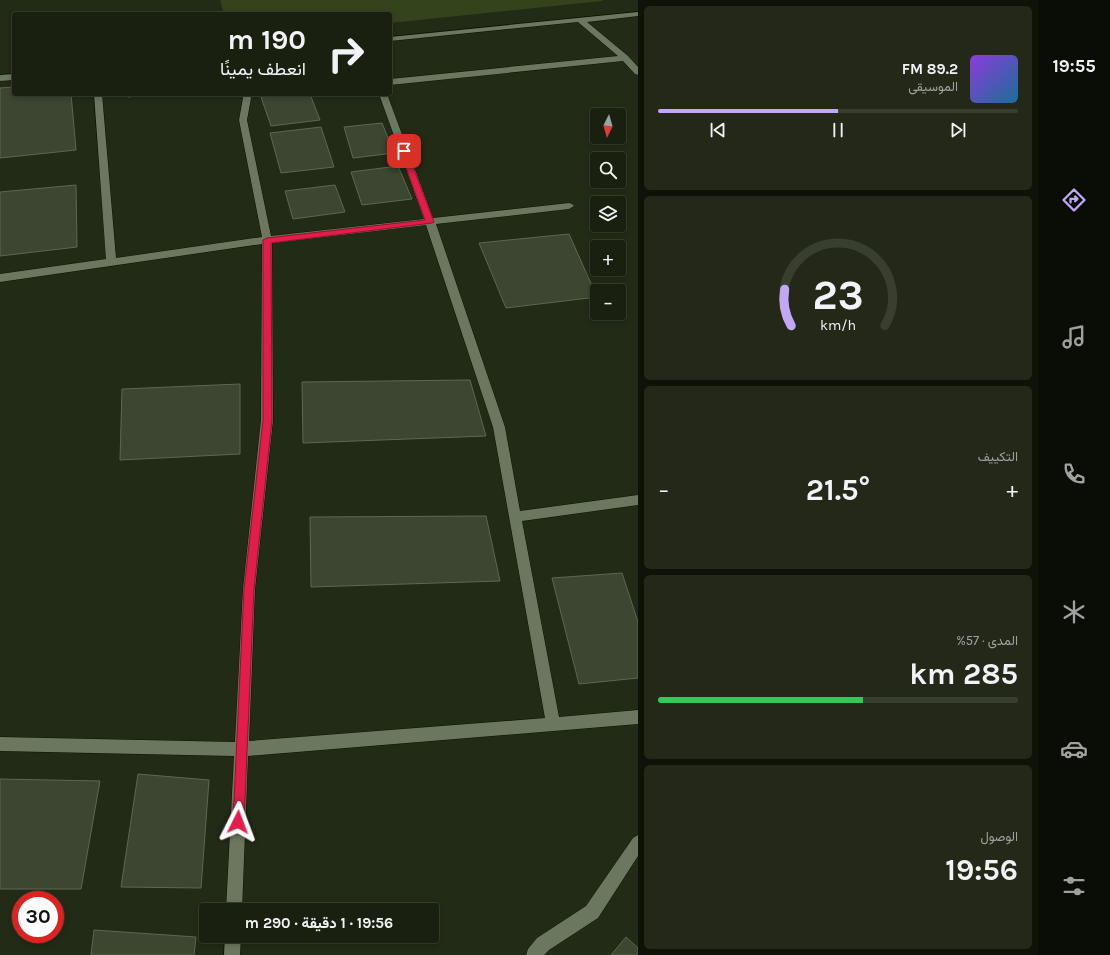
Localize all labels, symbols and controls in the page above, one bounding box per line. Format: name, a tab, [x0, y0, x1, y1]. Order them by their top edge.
text: 190 m	[228, 23, 306, 56]
icon: right	[320, 28, 372, 80]
text: 19:55	[1052, 55, 1096, 77]
text: انعطف يمينًا	[220, 58, 306, 80]
text: 89.2 FM	[902, 60, 958, 78]
text: الموسيقى	[908, 79, 958, 94]
north arrow	[590, 108, 626, 144]
map controls	[590, 108, 626, 320]
icon: previous	[707, 119, 729, 141]
icon: pause	[827, 119, 849, 141]
icon: next	[947, 119, 969, 141]
pin	[387, 134, 421, 168]
icon: arrive	[393, 140, 415, 162]
button: search	[590, 152, 626, 188]
icon: directions	[1060, 186, 1088, 214]
button: layers	[590, 196, 626, 232]
button: +	[590, 240, 626, 276]
text: 23	[812, 270, 864, 318]
button: −	[590, 284, 626, 320]
text: km/h	[820, 316, 856, 333]
icon: music	[1060, 323, 1088, 351]
text: التكييف	[978, 449, 1018, 464]
icon: phone	[1060, 460, 1088, 488]
text: 21.5°	[806, 472, 870, 508]
text: −	[658, 477, 670, 503]
text: +	[1006, 477, 1018, 503]
icon: climate	[1060, 598, 1088, 626]
text: المدى · 57%	[956, 633, 1018, 648]
text: 285 km	[909, 656, 1018, 692]
icon: car	[1060, 735, 1088, 763]
position arrow	[217, 801, 259, 843]
text: الوصول	[980, 829, 1018, 844]
text: 19:56	[945, 852, 1018, 888]
icon: filters	[1060, 872, 1088, 900]
speed limit sign: 30	[12, 891, 64, 943]
text: 19:56 · 1 دقيقة · 290 m	[245, 914, 393, 932]

